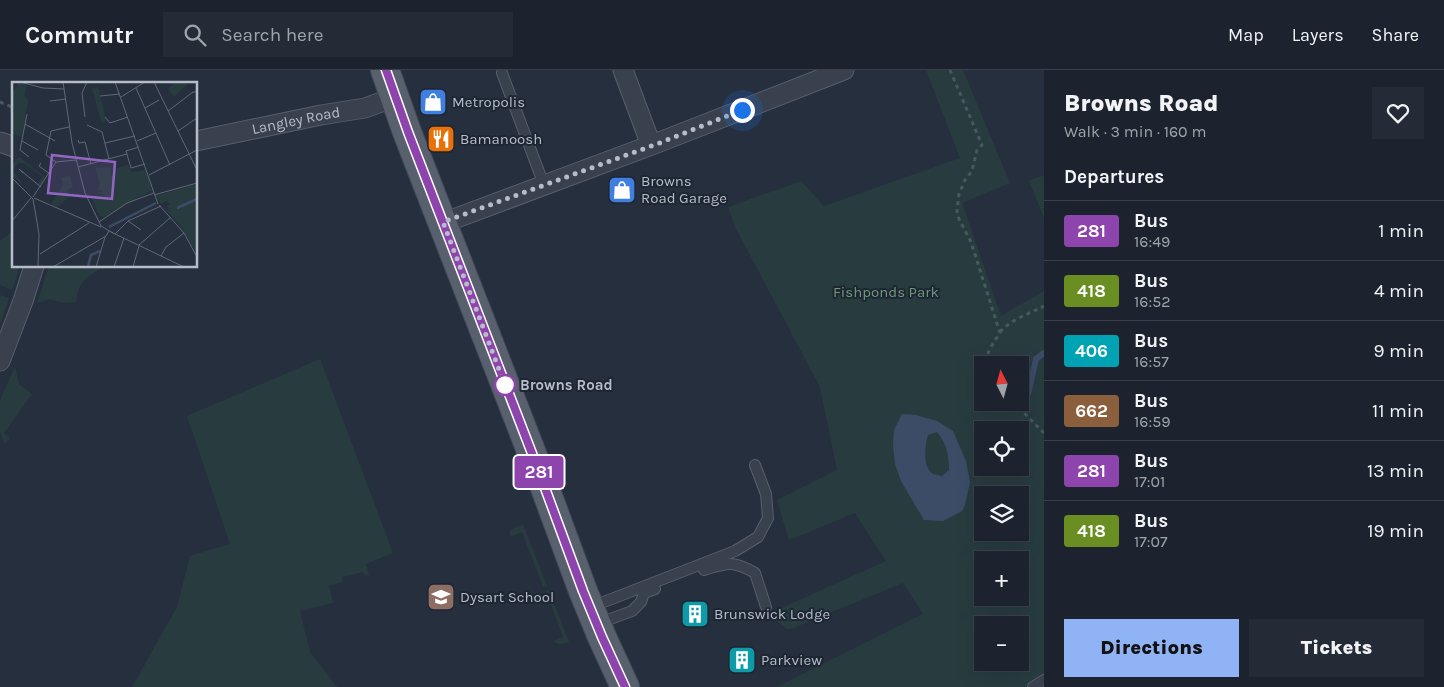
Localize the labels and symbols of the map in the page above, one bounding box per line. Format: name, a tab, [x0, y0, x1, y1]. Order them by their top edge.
inset map	[12, 82, 198, 268]
shop icon: Metropolis	[418, 87, 448, 117]
place label: Metropolis	[452, 93, 525, 111]
your location	[730, 98, 755, 123]
street label: Langley Road	[250, 103, 341, 138]
restaurant icon: Bamanoosh	[426, 124, 456, 154]
place label: Bamanoosh	[460, 130, 542, 148]
place label: Browns Road Garage	[641, 172, 727, 207]
shop icon: Browns Road Garage	[607, 175, 637, 205]
park label: Fishponds Park	[833, 283, 939, 301]
north arrow	[974, 356, 1029, 411]
marker: Browns Road	[494, 374, 516, 396]
place label: Browns Road	[520, 376, 613, 394]
line badge: 281	[510, 456, 568, 488]
school or university icon: Dysart School	[426, 582, 456, 612]
place label: Dysart School	[460, 588, 554, 606]
building icon: Brunswick Lodge	[680, 599, 710, 629]
place label: Brunswick Lodge	[714, 605, 830, 623]
building icon: Parkview	[727, 645, 757, 675]
place label: Parkview	[761, 651, 822, 669]

